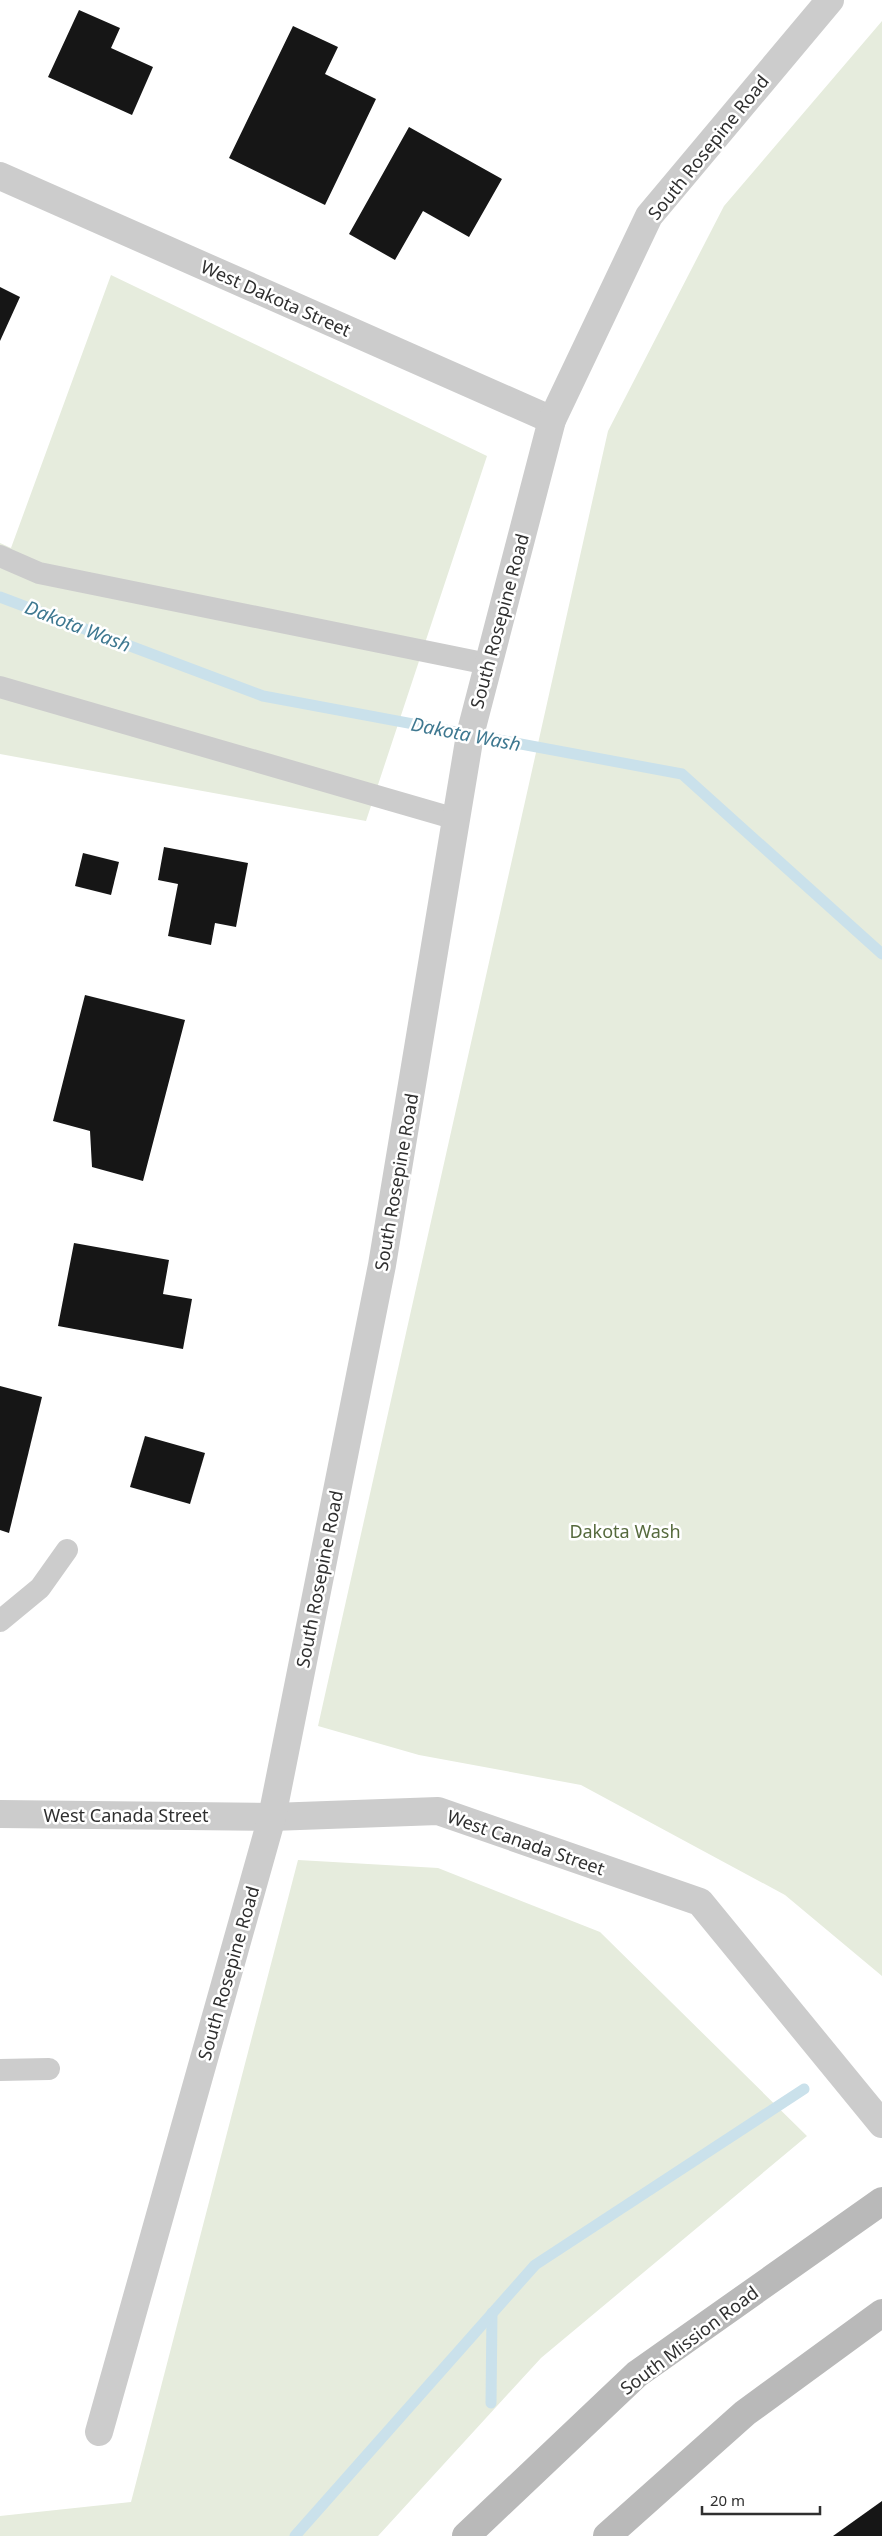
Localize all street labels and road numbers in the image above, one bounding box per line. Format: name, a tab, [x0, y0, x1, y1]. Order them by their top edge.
street label: South Rosepine Road	[642, 70, 774, 224]
street label: West Dakota Street	[197, 254, 355, 342]
street label: South Rosepine Road	[464, 531, 534, 711]
street label: South Rosepine Road	[369, 1091, 423, 1273]
street label: South Rosepine Road	[290, 1488, 348, 1670]
street label: West Canada Street	[43, 1803, 209, 1827]
street label: West Canada Street	[444, 1804, 608, 1880]
street label: South Rosepine Road	[192, 1883, 264, 2063]
street label: South Mission Road	[615, 2280, 763, 2400]

